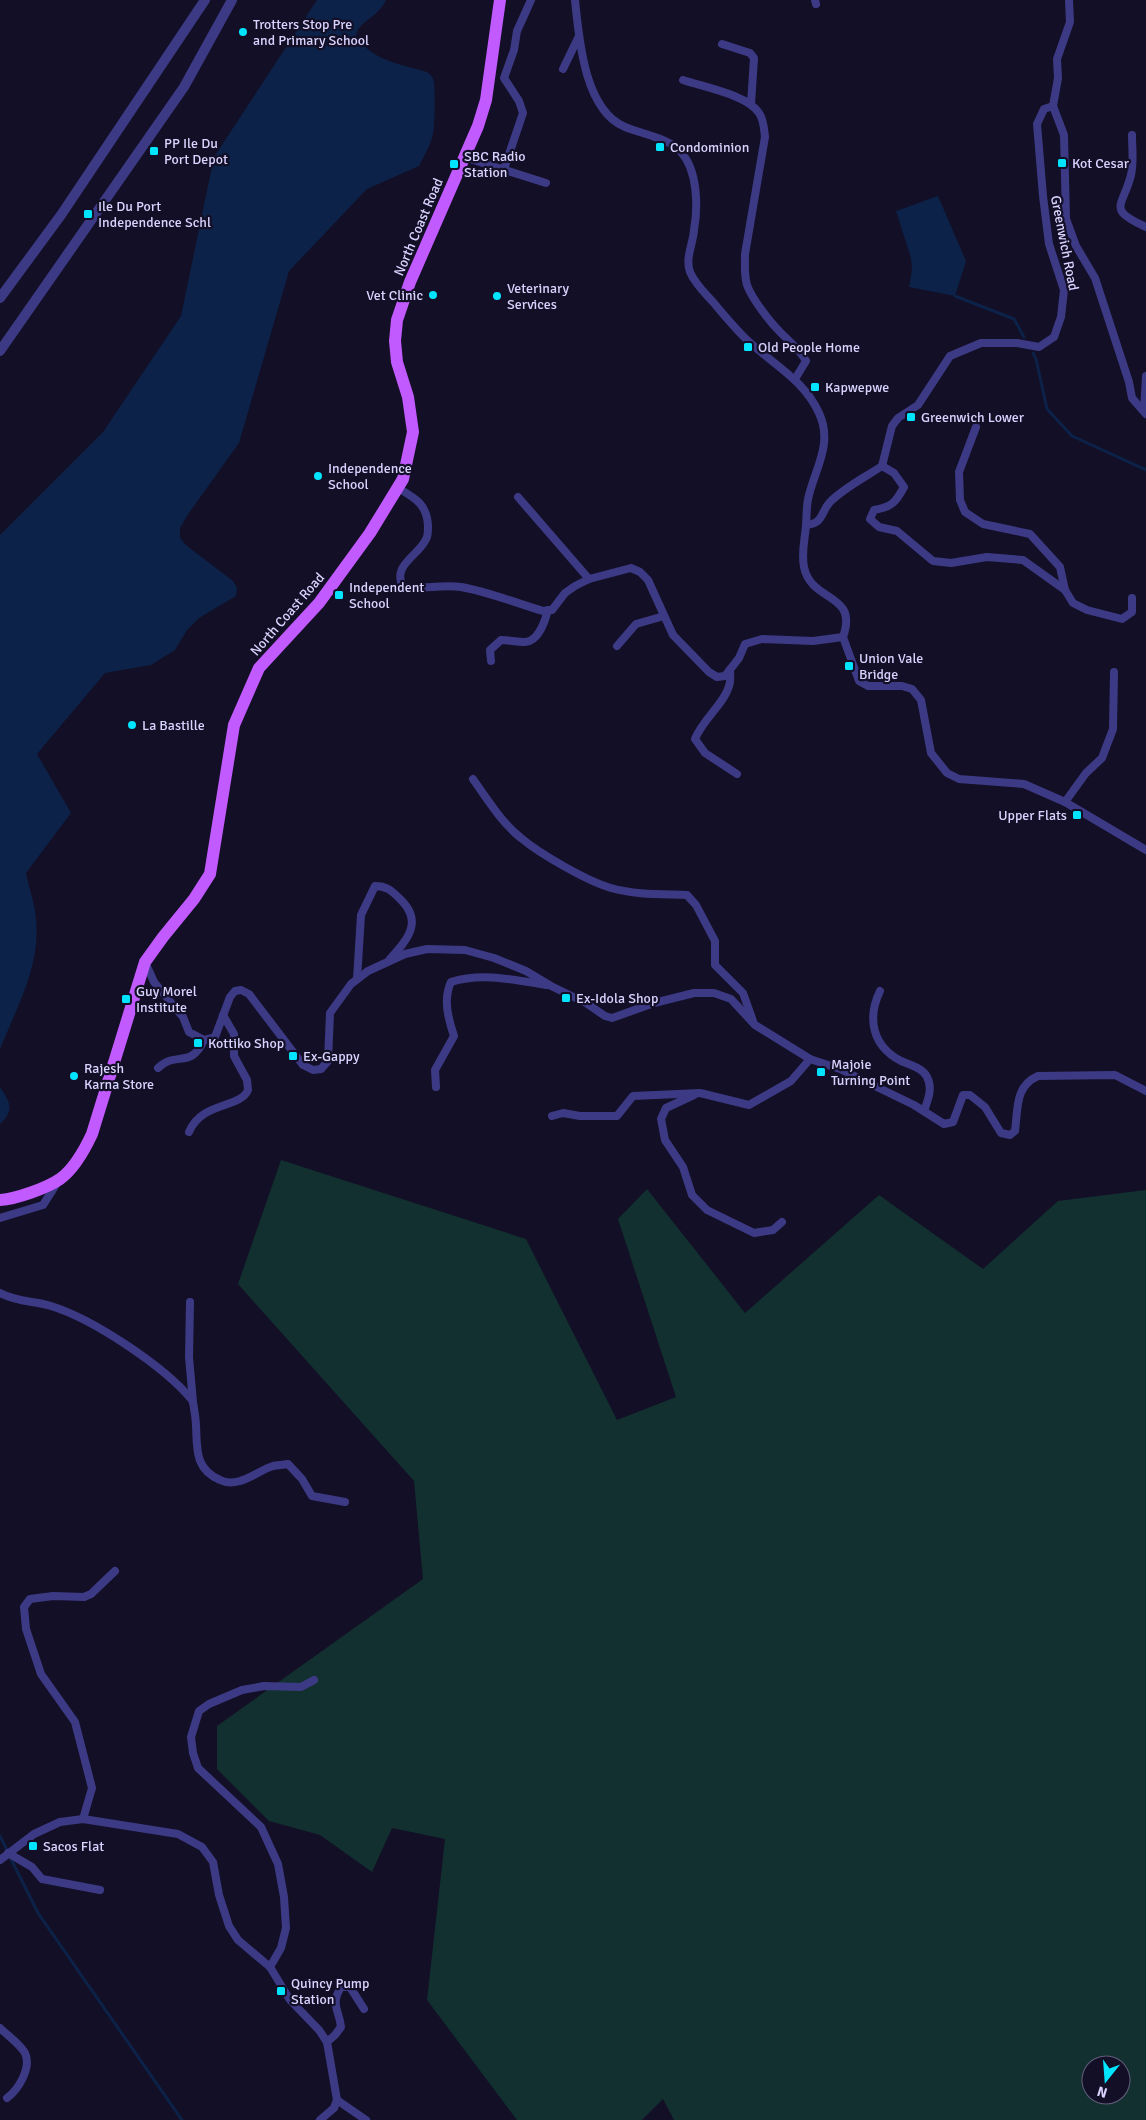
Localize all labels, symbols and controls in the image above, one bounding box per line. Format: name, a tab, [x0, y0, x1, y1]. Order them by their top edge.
place label: Trotters Stop Pre and Primary School	[253, 16, 369, 49]
marker: Trotters Stop Pre and Primary School	[237, 26, 249, 38]
place label: PP Ile Du Port Depot	[164, 135, 228, 168]
place label: Condominion	[670, 139, 749, 156]
marker: Condominion	[654, 141, 666, 153]
marker: PP Ile Du Port Depot	[148, 145, 160, 157]
place label: SBC Radio Station	[464, 148, 525, 181]
place label: Kot Cesar	[1072, 155, 1130, 172]
marker: Kot Cesar	[1056, 157, 1068, 169]
marker: SBC Radio Station	[448, 158, 460, 170]
street label: North Coast Road	[390, 176, 447, 279]
street label: Greenwich Road	[1047, 194, 1082, 292]
place label: Ile Du Port Independence Schl	[98, 198, 211, 231]
marker: Ile Du Port Independence Schl	[82, 208, 94, 220]
place label: Veterinary Services	[507, 280, 570, 313]
place label: Vet Clinic	[366, 287, 423, 304]
marker: Vet Clinic	[427, 289, 439, 301]
marker: Veterinary Services	[491, 290, 503, 302]
place label: Old People Home	[758, 339, 860, 356]
marker: Old People Home	[742, 341, 754, 353]
place label: Kapwepwe	[825, 379, 889, 396]
marker: Kapwepwe	[809, 381, 821, 393]
place label: Greenwich Lower	[921, 409, 1025, 426]
marker: Greenwich Lower	[905, 411, 917, 423]
place label: Independence School	[328, 460, 412, 493]
marker: Independence School	[312, 470, 324, 482]
street label: North Coast Road	[247, 569, 328, 659]
place label: Independent School	[349, 579, 424, 612]
marker: Independent School	[333, 589, 345, 601]
place label: Union Vale Bridge	[859, 650, 923, 683]
marker: Union Vale Bridge	[843, 660, 855, 672]
place label: La Bastille	[142, 717, 205, 734]
marker: La Bastille	[126, 719, 138, 731]
place label: Upper Flats	[998, 807, 1067, 824]
marker: Upper Flats	[1071, 809, 1083, 821]
place label: Guy Morel Institute	[136, 983, 197, 1016]
place label: Ex-Idola Shop	[576, 990, 658, 1007]
marker: Ex-Idola Shop	[560, 992, 572, 1004]
marker: Guy Morel Institute	[120, 993, 132, 1005]
place label: Kottiko Shop	[208, 1035, 284, 1052]
marker: Kottiko Shop	[192, 1037, 204, 1049]
place label: Ex-Gappy	[303, 1048, 360, 1065]
marker: Ex-Gappy	[287, 1050, 299, 1062]
place label: Majoie Turning Point	[831, 1056, 910, 1089]
place label: Rajesh Karna Store	[84, 1060, 154, 1093]
marker: Majoie Turning Point	[815, 1066, 827, 1078]
marker: Rajesh Karna Store	[68, 1070, 80, 1082]
place label: Sacos Flat	[43, 1838, 104, 1855]
marker: Sacos Flat	[27, 1840, 39, 1852]
place label: Quincy Pump Station	[291, 1975, 369, 2008]
marker: Quincy Pump Station	[275, 1985, 287, 1997]
north arrow	[1081, 2055, 1131, 2105]
text: N	[1095, 2082, 1109, 2102]

